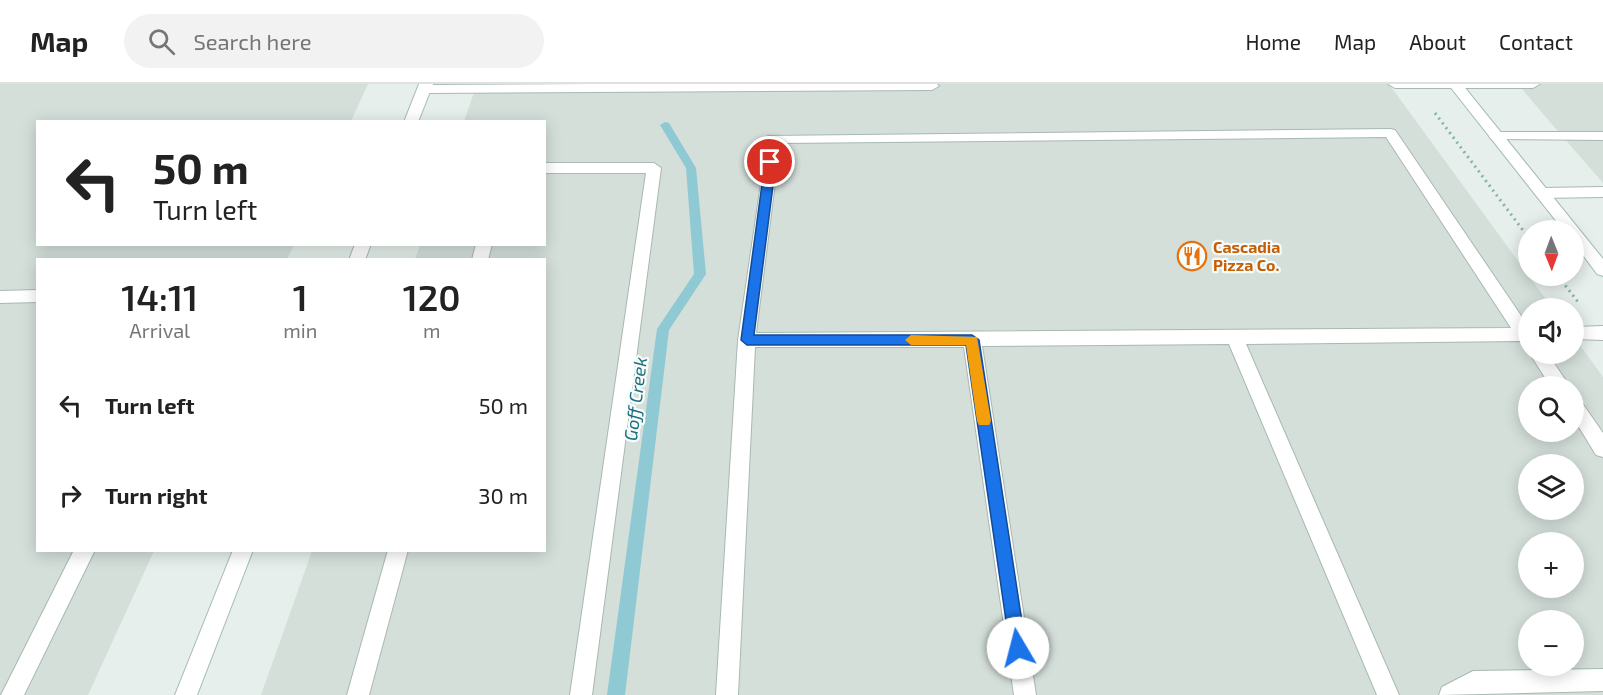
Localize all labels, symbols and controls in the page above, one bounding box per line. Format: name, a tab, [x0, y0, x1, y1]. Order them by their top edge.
search box	[124, 14, 544, 68]
text: Map	[30, 24, 88, 58]
icon: search	[145, 25, 178, 58]
text: Search here	[193, 28, 312, 54]
text: Home	[1245, 29, 1301, 54]
text: Map	[1334, 29, 1376, 54]
text: About	[1409, 29, 1466, 54]
text: Contact	[1499, 29, 1573, 54]
pin	[744, 136, 795, 187]
text: 50 m	[153, 142, 249, 192]
icon: left	[54, 144, 132, 222]
icon: arrive	[753, 145, 786, 178]
text: Turn left	[153, 193, 257, 225]
north arrow	[1518, 220, 1584, 286]
map controls	[1518, 220, 1584, 676]
place label: Cascadia Pizza Co.	[1213, 237, 1280, 274]
restaurant icon: Cascadia Pizza Co.	[1176, 240, 1208, 272]
text: 14:11	[121, 275, 198, 318]
text: 1	[293, 275, 308, 318]
text: 120	[403, 275, 461, 318]
button: sound	[1518, 298, 1584, 364]
text: Arrival	[129, 318, 190, 342]
text: min	[283, 318, 317, 342]
text: m	[423, 318, 440, 342]
water label: Goff Creek	[619, 356, 651, 442]
button: search	[1518, 376, 1584, 442]
icon: left	[54, 389, 87, 422]
text: Turn left	[105, 392, 194, 418]
text: 50 m	[479, 392, 528, 418]
button: layers	[1518, 454, 1584, 520]
icon: right	[54, 479, 87, 512]
text: Turn right	[105, 482, 207, 508]
text: 30 m	[478, 482, 528, 508]
button: +	[1518, 532, 1584, 598]
button: −	[1518, 610, 1584, 676]
position arrow	[986, 616, 1050, 680]

